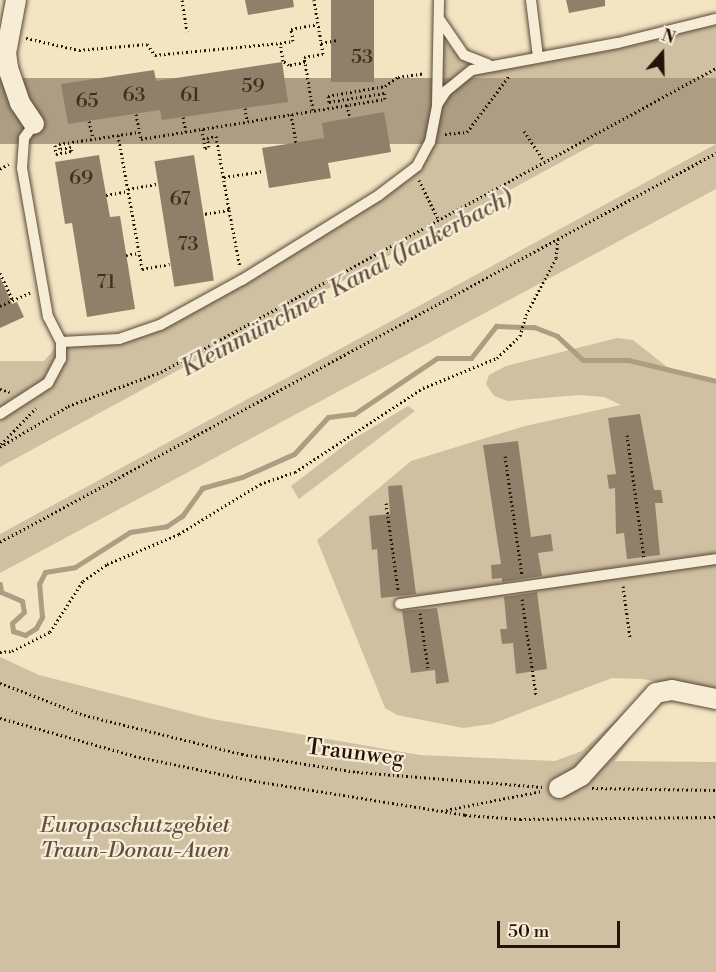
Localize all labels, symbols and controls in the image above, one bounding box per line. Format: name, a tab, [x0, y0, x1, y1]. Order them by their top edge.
north arrow	[632, 24, 692, 84]
text: N	[659, 26, 678, 49]
house number: 53	[351, 45, 373, 69]
house number: 59	[241, 74, 265, 98]
house number: 63	[122, 83, 146, 107]
house number: 61	[180, 83, 200, 107]
house number: 65	[75, 89, 99, 113]
house number: 69	[69, 166, 93, 190]
water label: Kleinmünchner Kanal (Jaukerbach)	[176, 184, 518, 384]
house number: 67	[169, 187, 191, 211]
house number: 73	[178, 232, 198, 256]
house number: 71	[96, 270, 116, 294]
street label: Traunweg	[305, 734, 405, 772]
park label: Europaschutzgebiet Traun-Donau-Auen	[40, 812, 230, 864]
scale bar	[500, 909, 623, 947]
text: 50 m	[508, 920, 549, 943]

